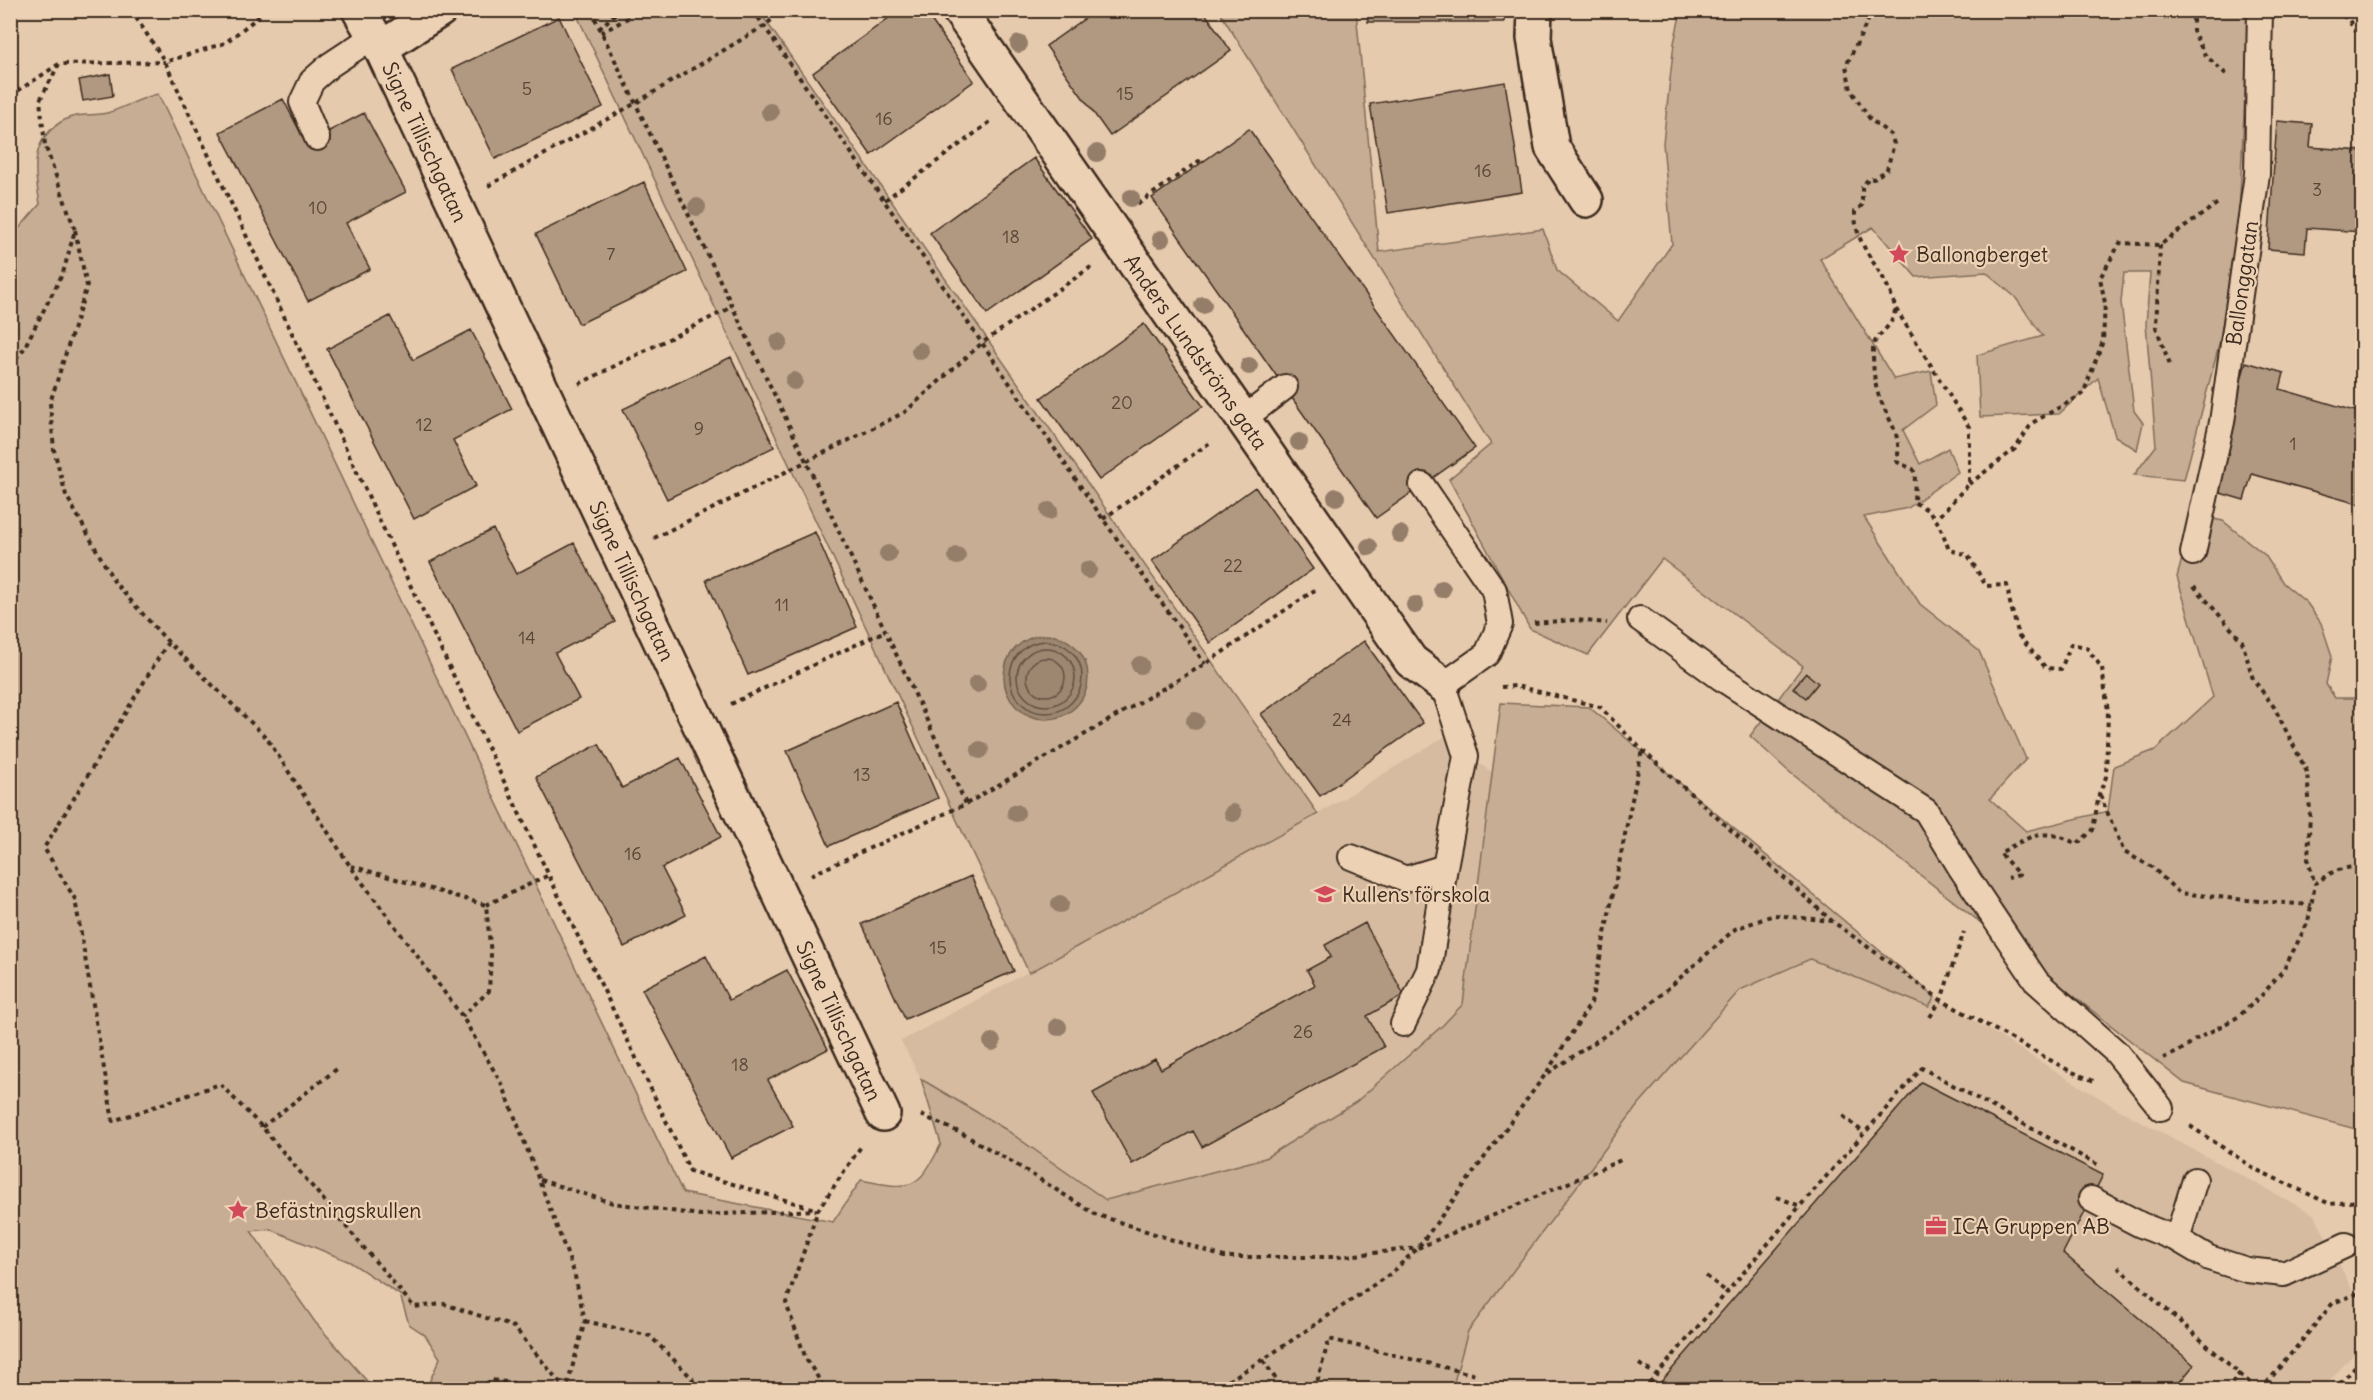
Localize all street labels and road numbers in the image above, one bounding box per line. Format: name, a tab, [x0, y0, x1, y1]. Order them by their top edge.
street label: Signe Tillischgatan	[376, 58, 474, 226]
street label: Ballonggatan	[2220, 219, 2264, 347]
street label: Anders Lundströms gata	[1118, 249, 1274, 455]
street label: Signe Tillischgatan	[583, 497, 681, 665]
street label: Signe Tillischgatan	[790, 937, 888, 1105]

